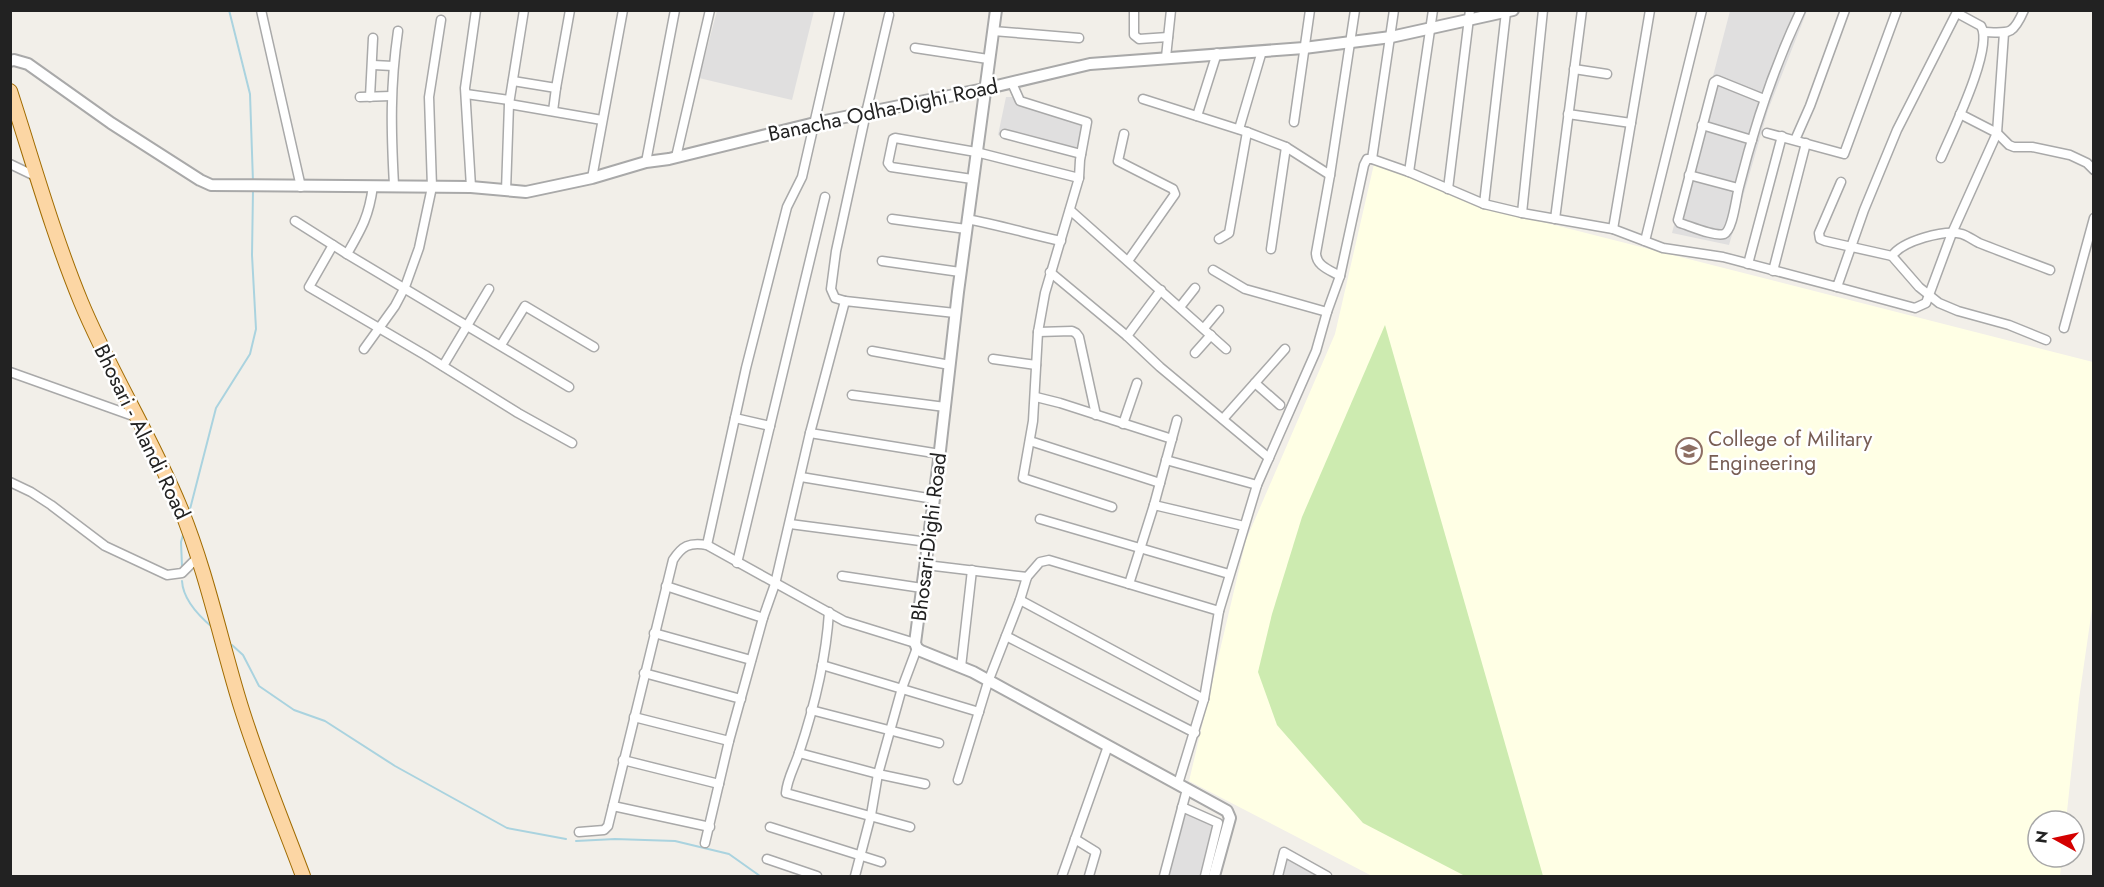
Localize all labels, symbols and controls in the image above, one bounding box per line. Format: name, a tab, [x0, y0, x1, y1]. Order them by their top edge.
street label: Banacha Odha-Dighi Road	[765, 71, 1001, 149]
street label: Bhosari - Alandi Road	[87, 339, 197, 525]
place label: College of Military Engineering	[1708, 424, 1873, 478]
school or university icon: College of Military Engineering	[1674, 436, 1704, 466]
street label: Bhosari-Dighi Road	[904, 451, 954, 623]
north arrow	[2026, 809, 2086, 869]
text: N	[2029, 829, 2054, 845]

